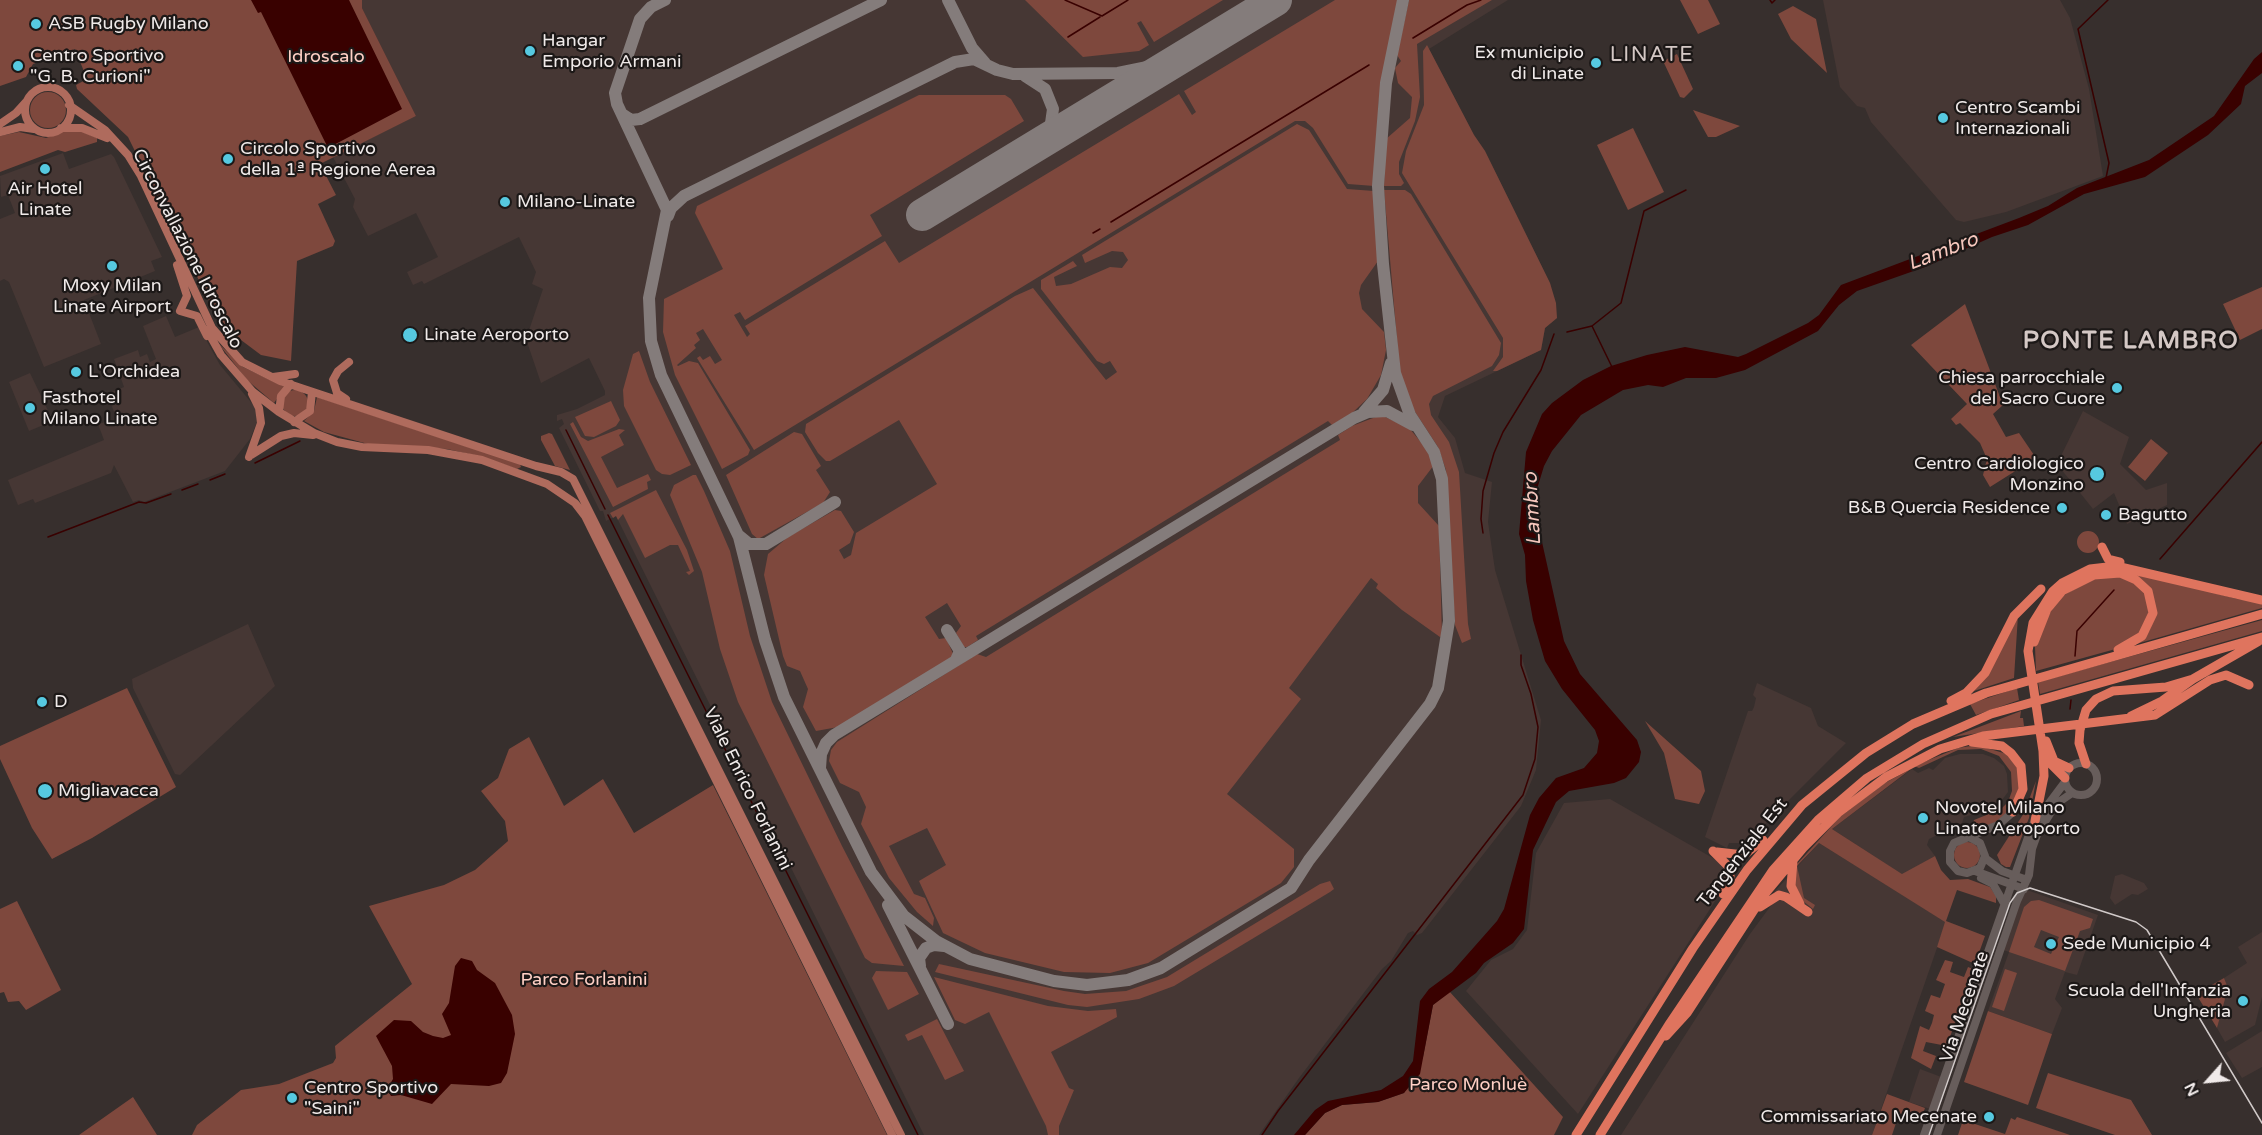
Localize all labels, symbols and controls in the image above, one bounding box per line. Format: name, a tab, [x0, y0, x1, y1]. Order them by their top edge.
place label: ASB Rugby Milano	[48, 13, 209, 35]
marker: ASB Rugby Milano	[29, 17, 43, 31]
place label: Hangar Emporio Armani	[542, 30, 681, 72]
place label: Ex municipio di Linate	[1474, 42, 1584, 84]
district label: LINATE	[1610, 42, 1694, 68]
marker: Hangar Emporio Armani	[523, 44, 537, 58]
place label: Centro Sportivo "G. B. Curioni"	[30, 45, 164, 88]
park label: Idroscalo	[287, 46, 365, 68]
marker: Ex municipio di Linate	[1589, 56, 1603, 70]
marker: Centro Sportivo "G. B. Curioni"	[11, 59, 25, 73]
place label: Centro Scambi Internazionali	[1955, 97, 2080, 140]
marker: Centro Scambi Internazionali	[1936, 111, 1950, 125]
place label: Circolo Sportivo della 1ª Regione Aerea	[240, 138, 436, 180]
street label: Circonvallazione Idroscalo	[127, 146, 247, 352]
marker: Circolo Sportivo della 1ª Regione Aerea	[221, 152, 235, 166]
marker: Air Hotel Linate	[38, 162, 52, 176]
place label: Air Hotel Linate	[8, 178, 82, 220]
place label: Milano-Linate	[517, 191, 635, 213]
marker: Milano-Linate	[498, 195, 512, 209]
water label: Lambro	[1905, 228, 1981, 276]
marker: Moxy Milan Linate Airport	[105, 259, 119, 273]
place label: Moxy Milan Linate Airport	[53, 275, 171, 318]
place label: Linate Aeroporto	[424, 324, 569, 346]
marker: Linate Aeroporto	[401, 326, 419, 344]
district label: PONTE LAMBRO	[2023, 328, 2239, 356]
place label: L'Orchidea	[88, 361, 180, 383]
marker: L'Orchidea	[69, 365, 83, 379]
place label: Chiesa parrocchiale del Sacro Cuore	[1938, 367, 2105, 410]
marker: Chiesa parrocchiale del Sacro Cuore	[2110, 381, 2124, 395]
place label: Fasthotel Milano Linate	[42, 387, 158, 430]
marker: Fasthotel Milano Linate	[23, 401, 37, 415]
place label: Centro Cardiologico Monzino	[1914, 453, 2084, 496]
marker: Centro Cardiologico Monzino	[2088, 465, 2106, 483]
water label: Lambro	[1519, 472, 1547, 546]
place label: B&B Quercia Residence	[1848, 497, 2050, 519]
marker: B&B Quercia Residence	[2055, 501, 2069, 515]
place label: Bagutto	[2118, 504, 2187, 526]
marker: Bagutto	[2099, 508, 2113, 522]
place label: D	[54, 691, 68, 713]
marker: D	[35, 695, 49, 709]
street label: Viale Enrico Forlanini	[698, 704, 796, 874]
place label: Migliavacca	[58, 780, 159, 802]
marker: Migliavacca	[36, 782, 54, 800]
street label: Tangenziale Est	[1694, 794, 1792, 912]
place label: Novotel Milano Linate Aeroporto	[1935, 797, 2080, 840]
marker: Novotel Milano Linate Aeroporto	[1916, 811, 1930, 825]
place label: Sede Municipio 4	[2063, 933, 2211, 955]
marker: Sede Municipio 4	[2044, 937, 2058, 951]
street label: Via Mecenate	[1936, 948, 1994, 1066]
park label: Parco Forlanini	[520, 969, 648, 991]
place label: Scuola dell'Infanzia Ungheria	[2068, 980, 2231, 1022]
marker: Scuola dell'Infanzia Ungheria	[2236, 994, 2250, 1008]
north arrow	[2178, 1051, 2238, 1111]
park label: Parco Monluè	[1409, 1074, 1527, 1096]
place label: Centro Sportivo "Saini"	[304, 1077, 438, 1120]
text: N	[2180, 1079, 2204, 1099]
marker: Centro Sportivo "Saini"	[285, 1091, 299, 1105]
place label: Commissariato Mecenate	[1760, 1106, 1977, 1128]
marker: Commissariato Mecenate	[1982, 1110, 1996, 1124]

